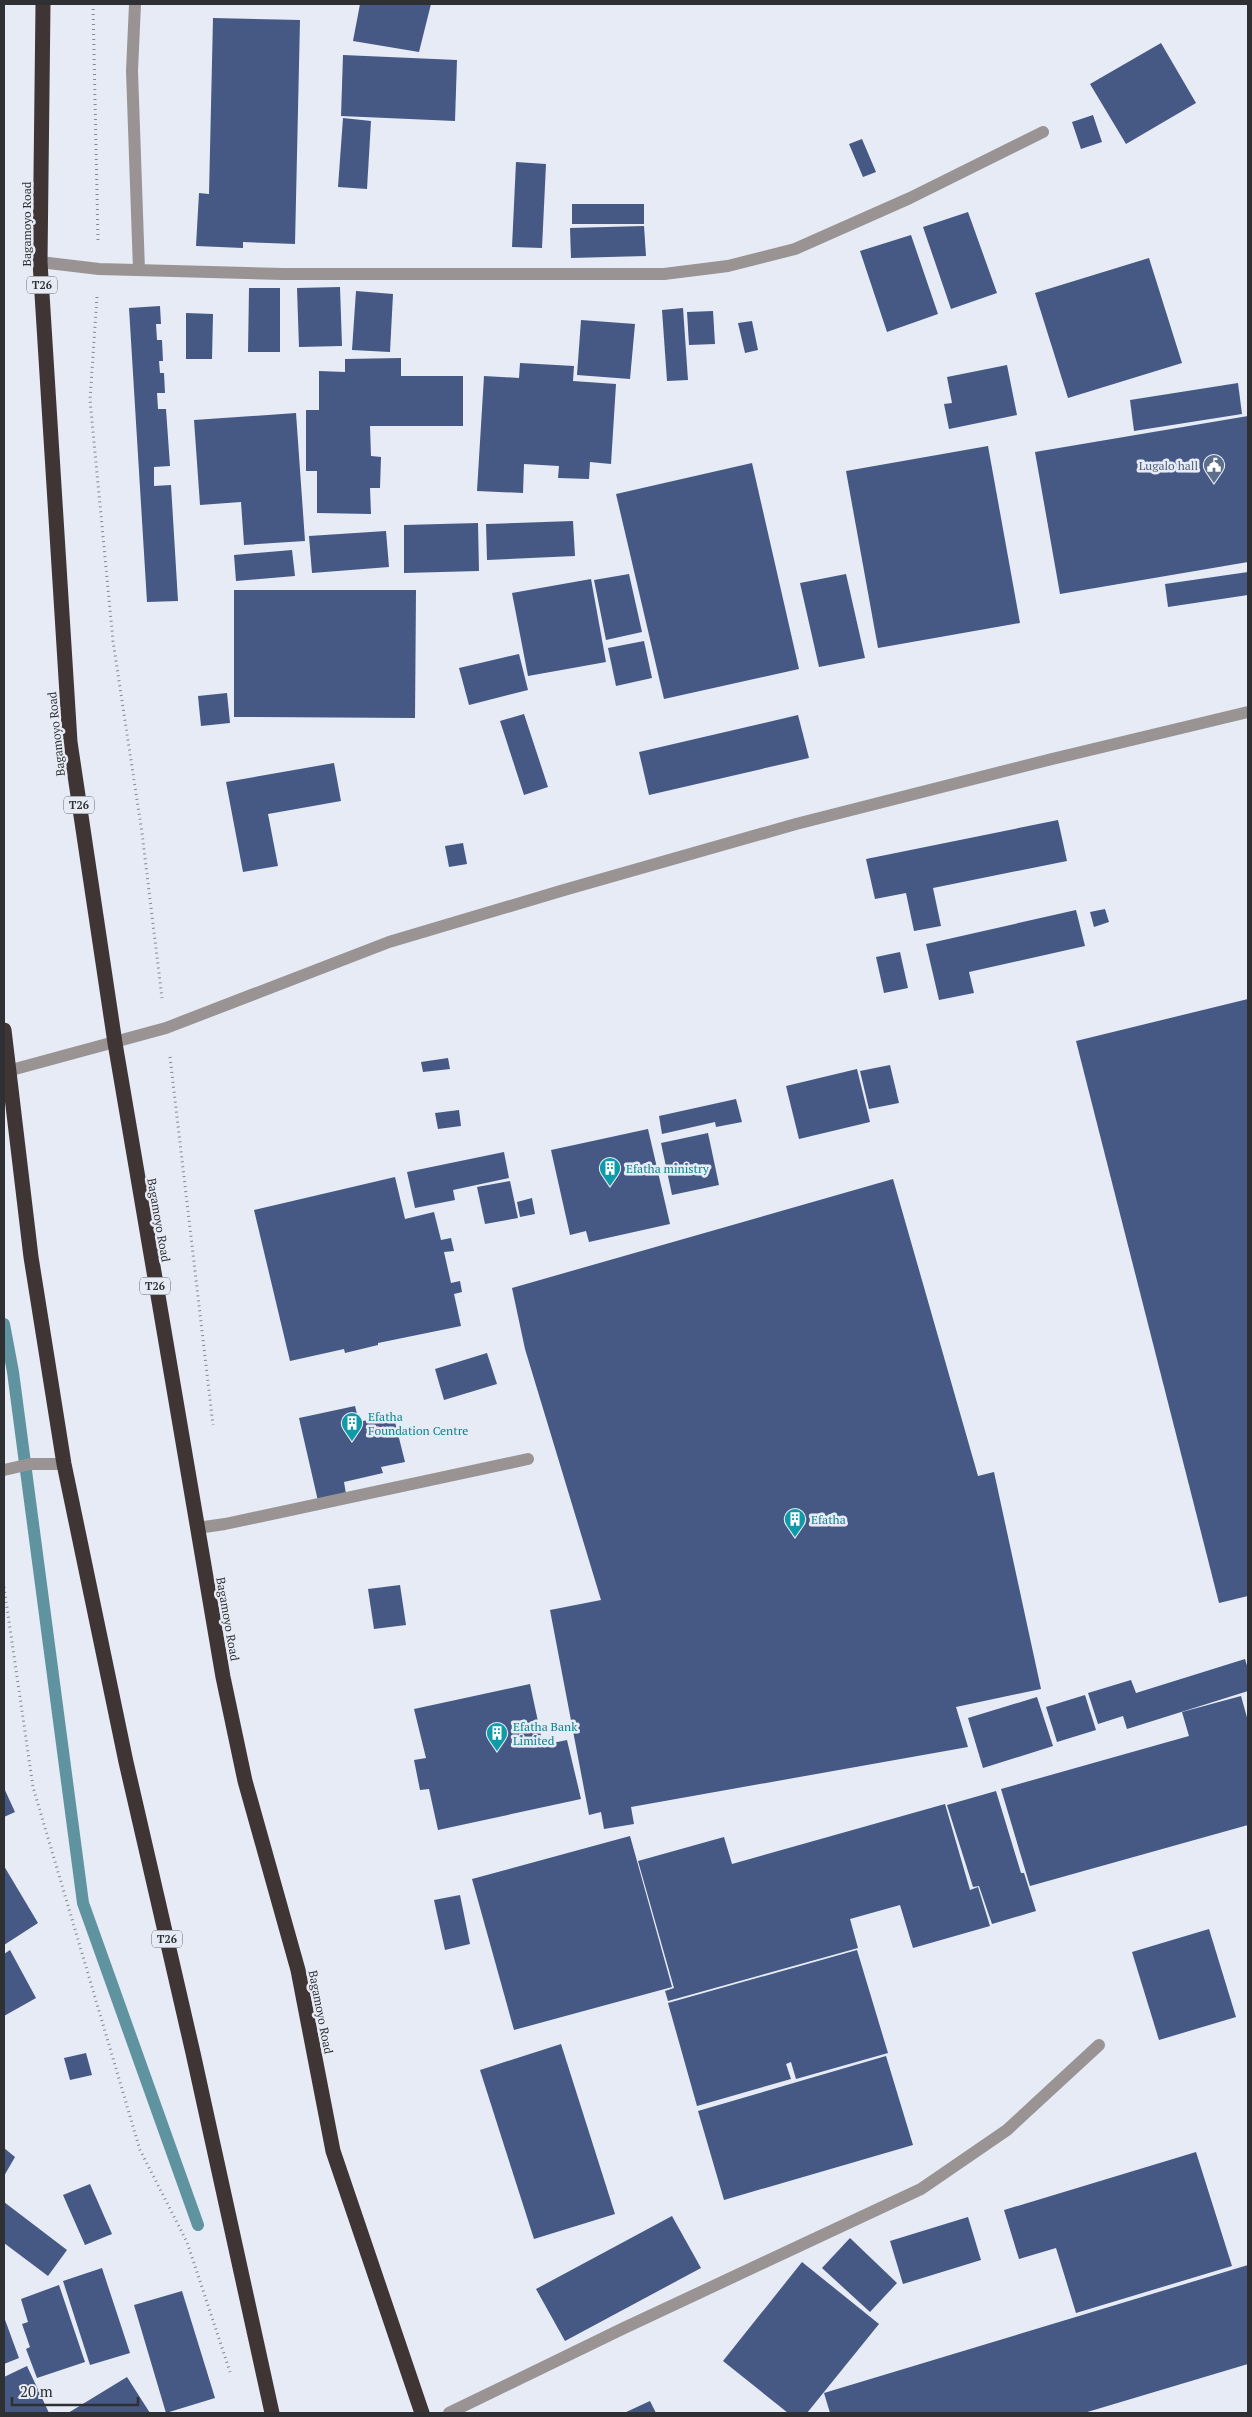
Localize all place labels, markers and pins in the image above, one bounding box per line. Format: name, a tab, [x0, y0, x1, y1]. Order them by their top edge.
public building icon: Lugalo hall	[1202, 453, 1226, 484]
place label: Lugalo hall	[1139, 458, 1198, 473]
building icon: Efatha ministry	[598, 1156, 622, 1187]
place label: Efatha ministry	[626, 1161, 710, 1176]
place label: Efatha Foundation Centre	[368, 1409, 468, 1438]
building icon: Efatha Foundation Centre	[340, 1411, 364, 1442]
building icon: Efatha	[783, 1507, 807, 1538]
place label: Efatha	[811, 1512, 846, 1527]
place label: Efatha Bank Limited	[513, 1719, 578, 1748]
building icon: Efatha Bank Limited	[485, 1721, 509, 1752]

